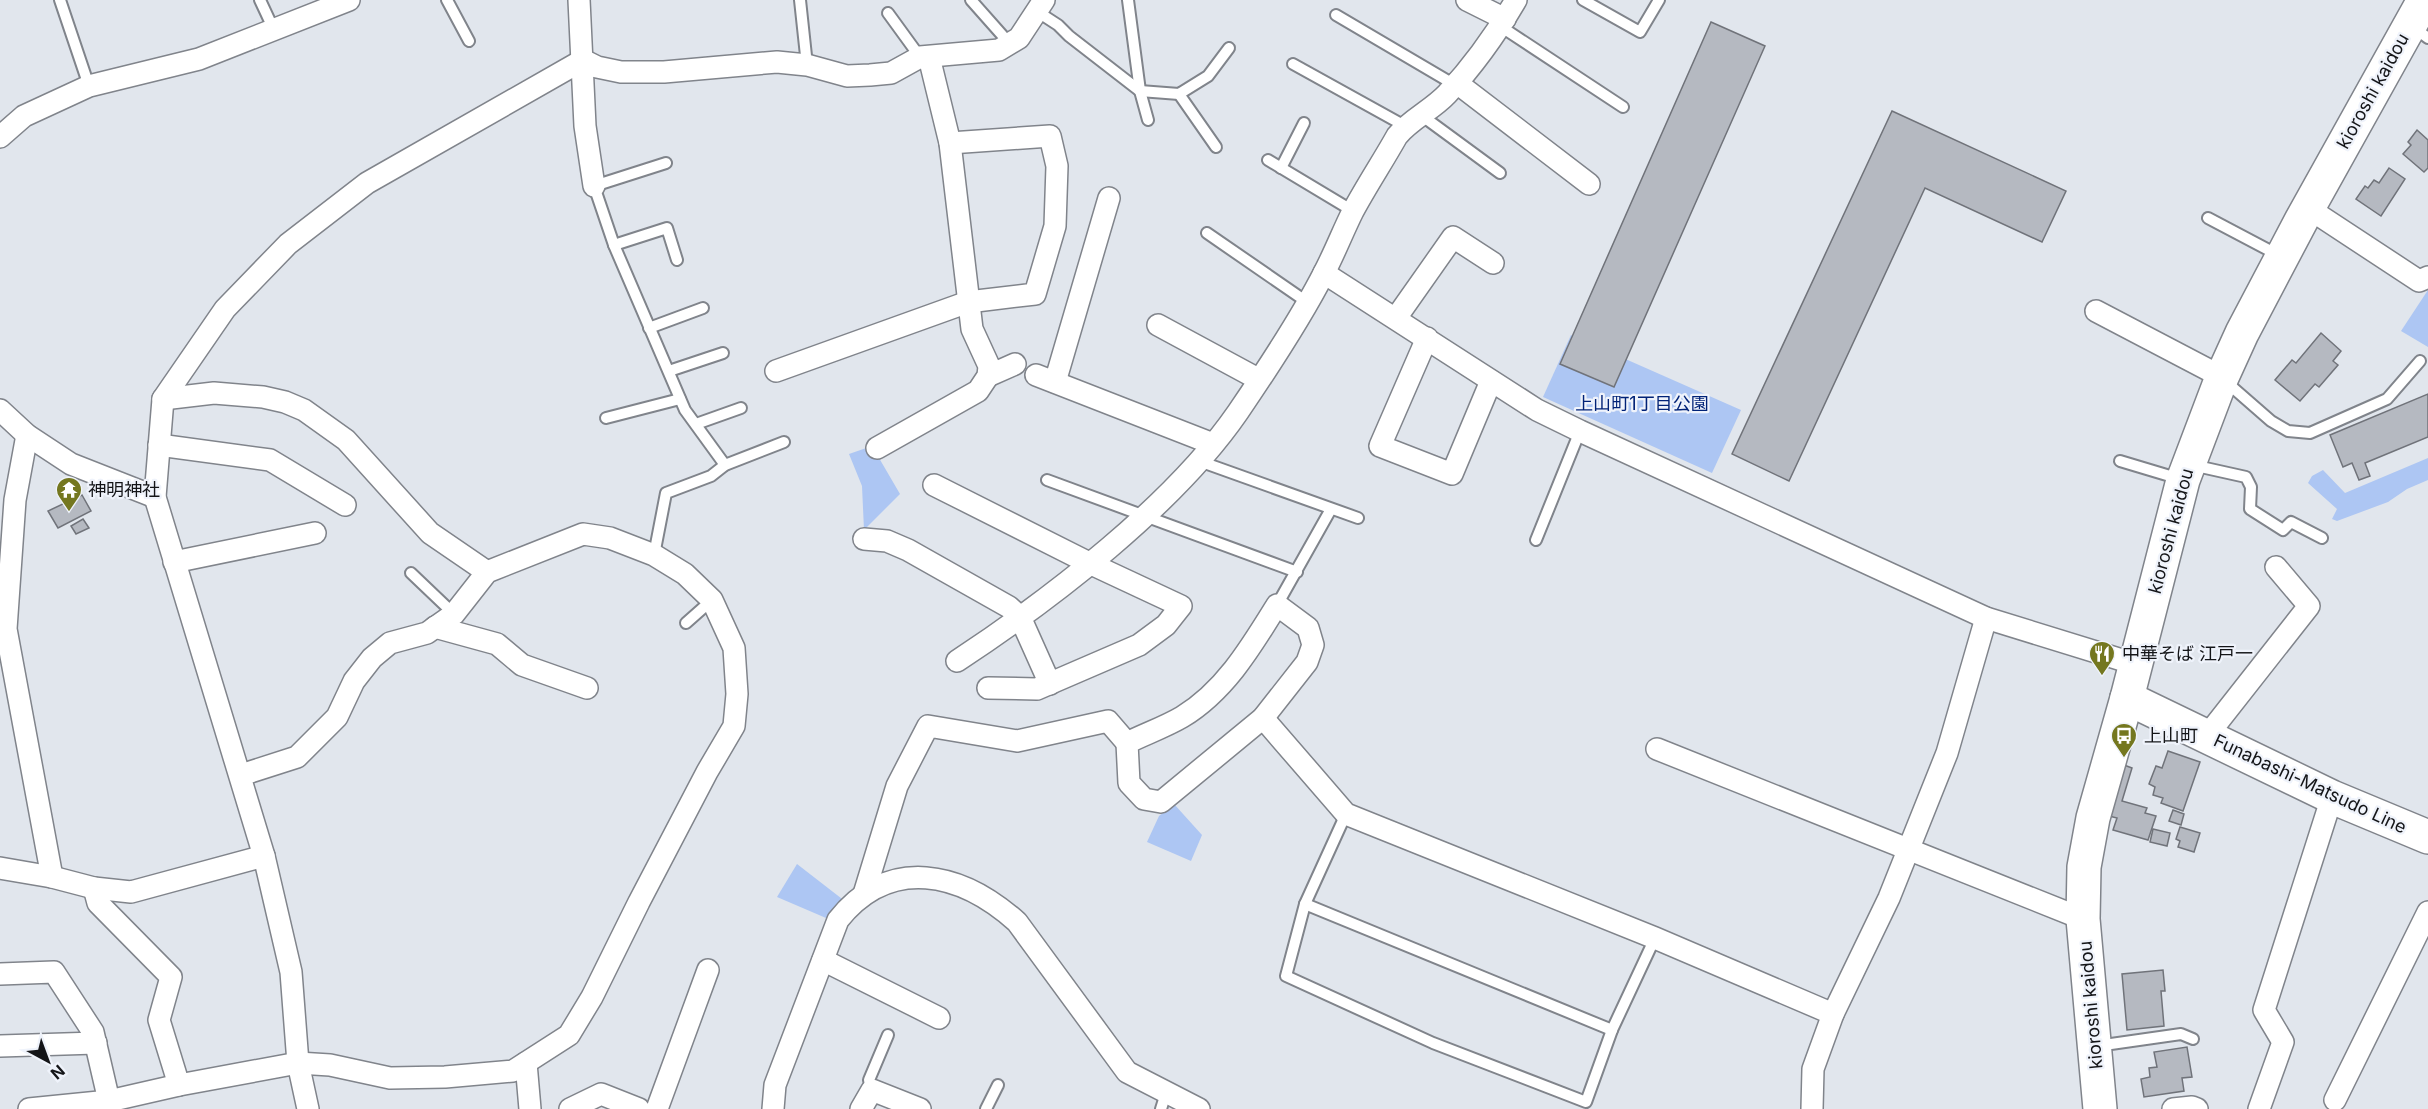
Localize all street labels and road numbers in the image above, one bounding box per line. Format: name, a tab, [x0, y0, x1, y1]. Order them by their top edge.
street label: kioroshi kaidou	[2332, 29, 2413, 152]
street label: kioroshi kaidou	[2144, 466, 2197, 596]
street label: Funabashi-Matsudo Line	[2210, 730, 2410, 837]
street label: kioroshi kaidou	[2074, 940, 2107, 1070]

